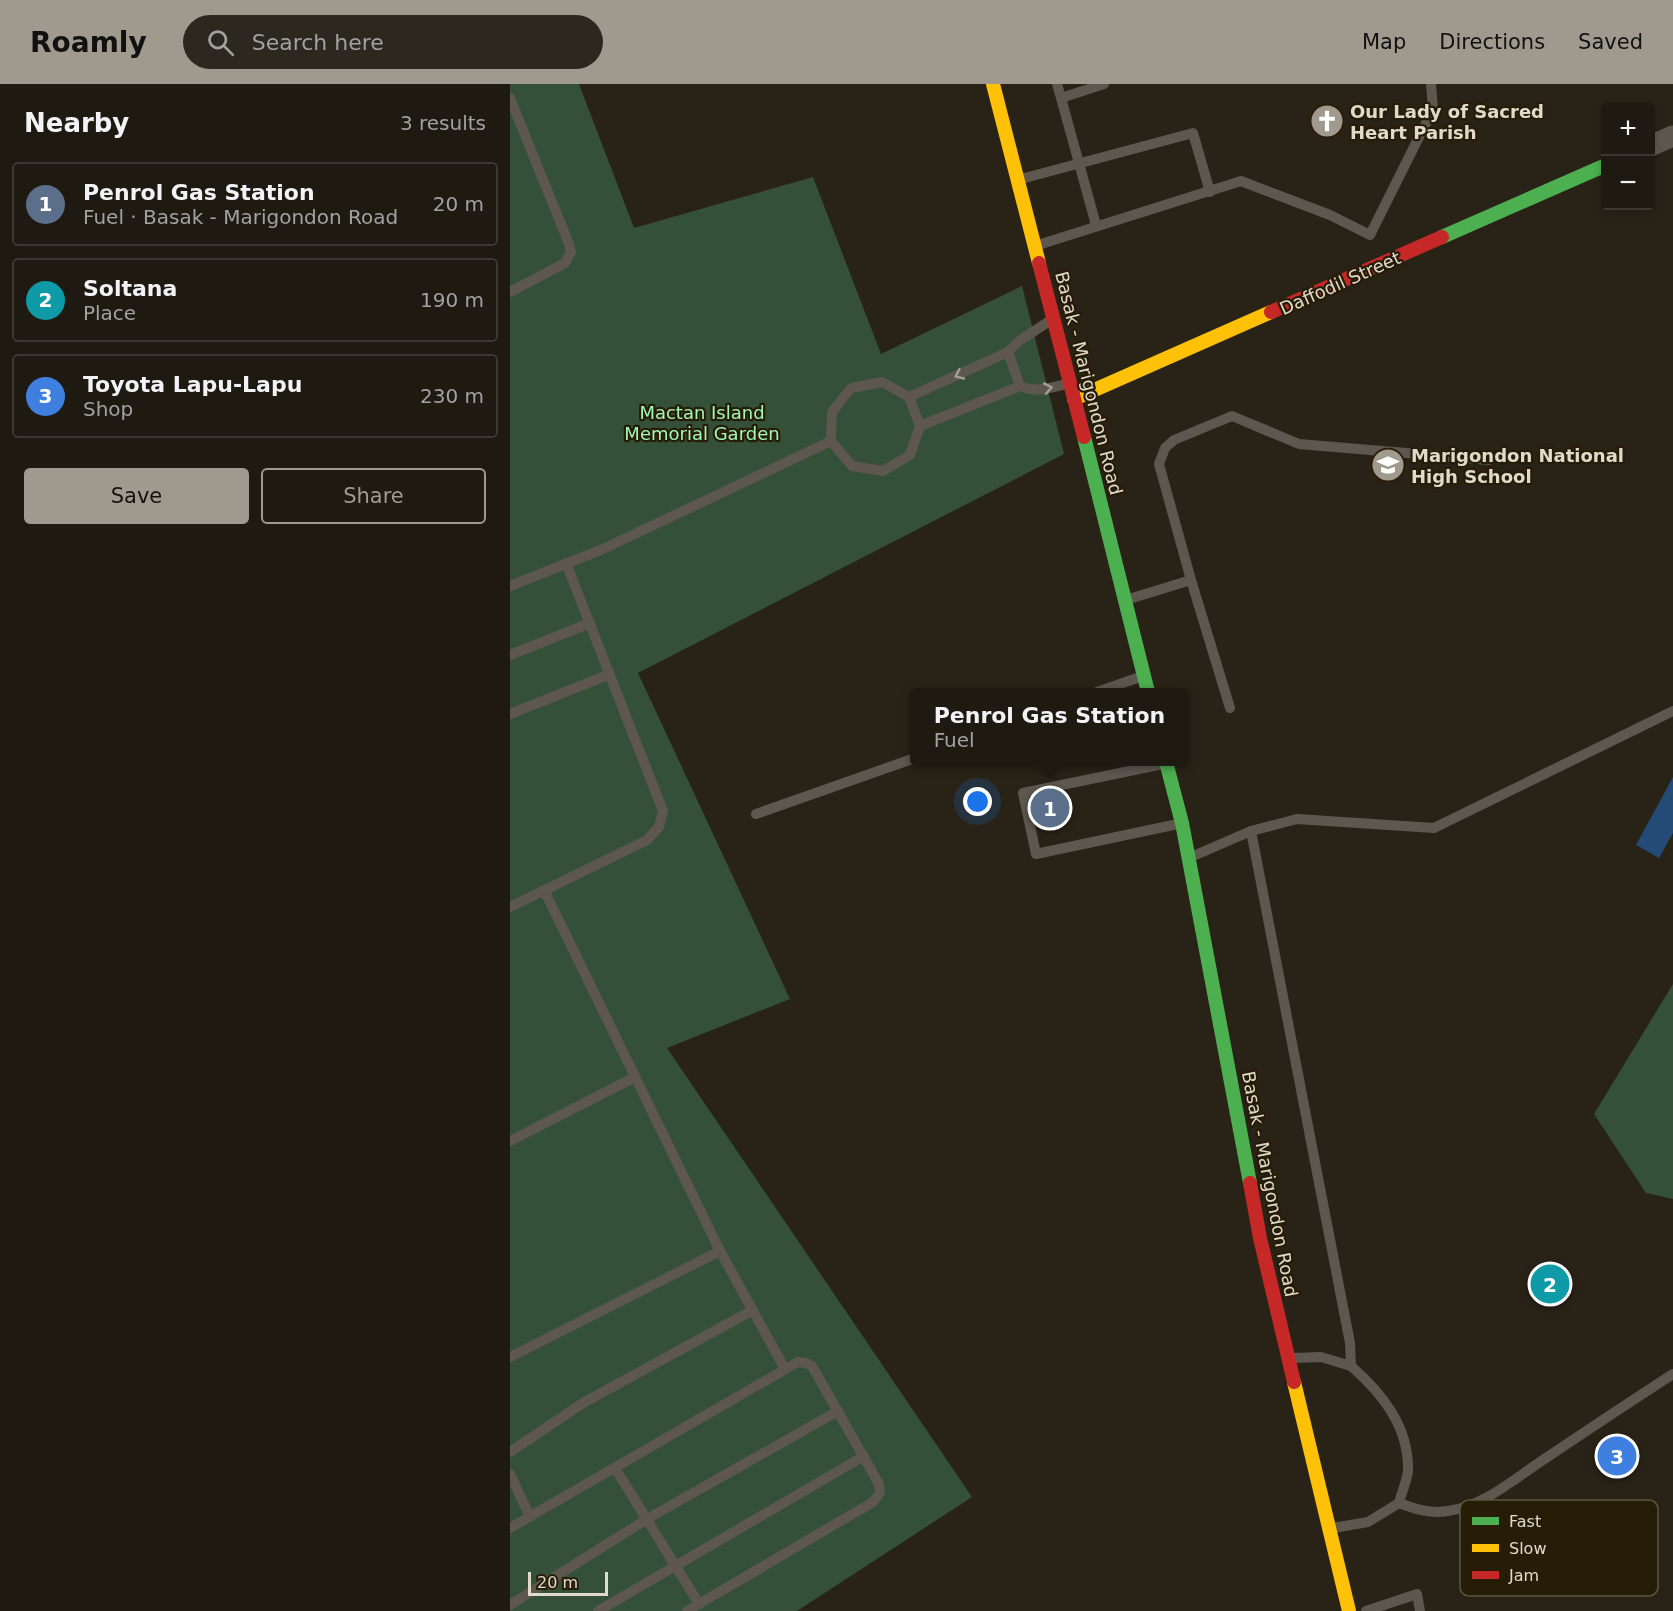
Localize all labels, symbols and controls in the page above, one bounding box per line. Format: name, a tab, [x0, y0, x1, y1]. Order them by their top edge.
search box	[183, 15, 603, 69]
text: Roamly	[30, 26, 147, 59]
icon: search	[204, 26, 237, 59]
text: Search here	[252, 30, 384, 55]
text: Map	[1362, 30, 1406, 54]
text: Directions	[1439, 30, 1545, 54]
text: Saved	[1578, 30, 1643, 54]
place label: Our Lady of Sacred Heart Parish	[1350, 101, 1544, 143]
map controls	[1601, 102, 1655, 210]
button: +	[1601, 102, 1655, 156]
church icon: Our Lady of Sacred Heart Parish	[1309, 103, 1345, 139]
text: Nearby	[24, 108, 129, 138]
text: 3 results	[400, 111, 486, 135]
button: −	[1601, 156, 1655, 210]
text: Penrol Gas Station	[83, 180, 315, 205]
text: 1	[39, 192, 52, 216]
text: 20 m	[433, 192, 484, 216]
text: Fuel · Basak - Marigondon Road	[83, 205, 398, 229]
street label: Daffodil Street	[1276, 247, 1404, 319]
street label: Basak - Marigondon Road	[1051, 269, 1127, 497]
text: Soltana	[83, 276, 177, 301]
text: 2	[39, 288, 52, 312]
text: 190 m	[420, 288, 484, 312]
text: Place	[83, 301, 136, 325]
one-way arrow	[954, 367, 965, 379]
text: Toyota Lapu-Lapu	[83, 372, 302, 397]
one-way arrow	[1043, 383, 1053, 396]
text: 3	[39, 384, 52, 408]
text: 230 m	[420, 384, 484, 408]
text: Shop	[83, 397, 133, 421]
park label: Mactan Island Memorial Garden	[624, 402, 780, 444]
place label: Marigondon National High School	[1411, 445, 1624, 487]
school or university icon: Marigondon National High School	[1370, 447, 1406, 483]
button: Save	[24, 468, 249, 524]
button: Share	[261, 468, 486, 524]
popup	[910, 688, 1189, 766]
text: Penrol Gas Station	[934, 703, 1165, 728]
text: Fuel	[934, 728, 975, 752]
pin: 1	[1030, 786, 1070, 830]
your location	[963, 787, 992, 816]
street label: Basak - Marigondon Road	[1238, 1069, 1302, 1299]
pin: 2	[1530, 1262, 1570, 1306]
pin: 3	[1598, 1434, 1636, 1478]
legend	[1460, 1500, 1658, 1596]
text: Fast	[1509, 1512, 1541, 1531]
text: Slow	[1509, 1539, 1546, 1558]
text: Jam	[1508, 1566, 1539, 1585]
scale bar	[528, 1569, 608, 1596]
text: 20 m	[537, 1573, 578, 1592]

